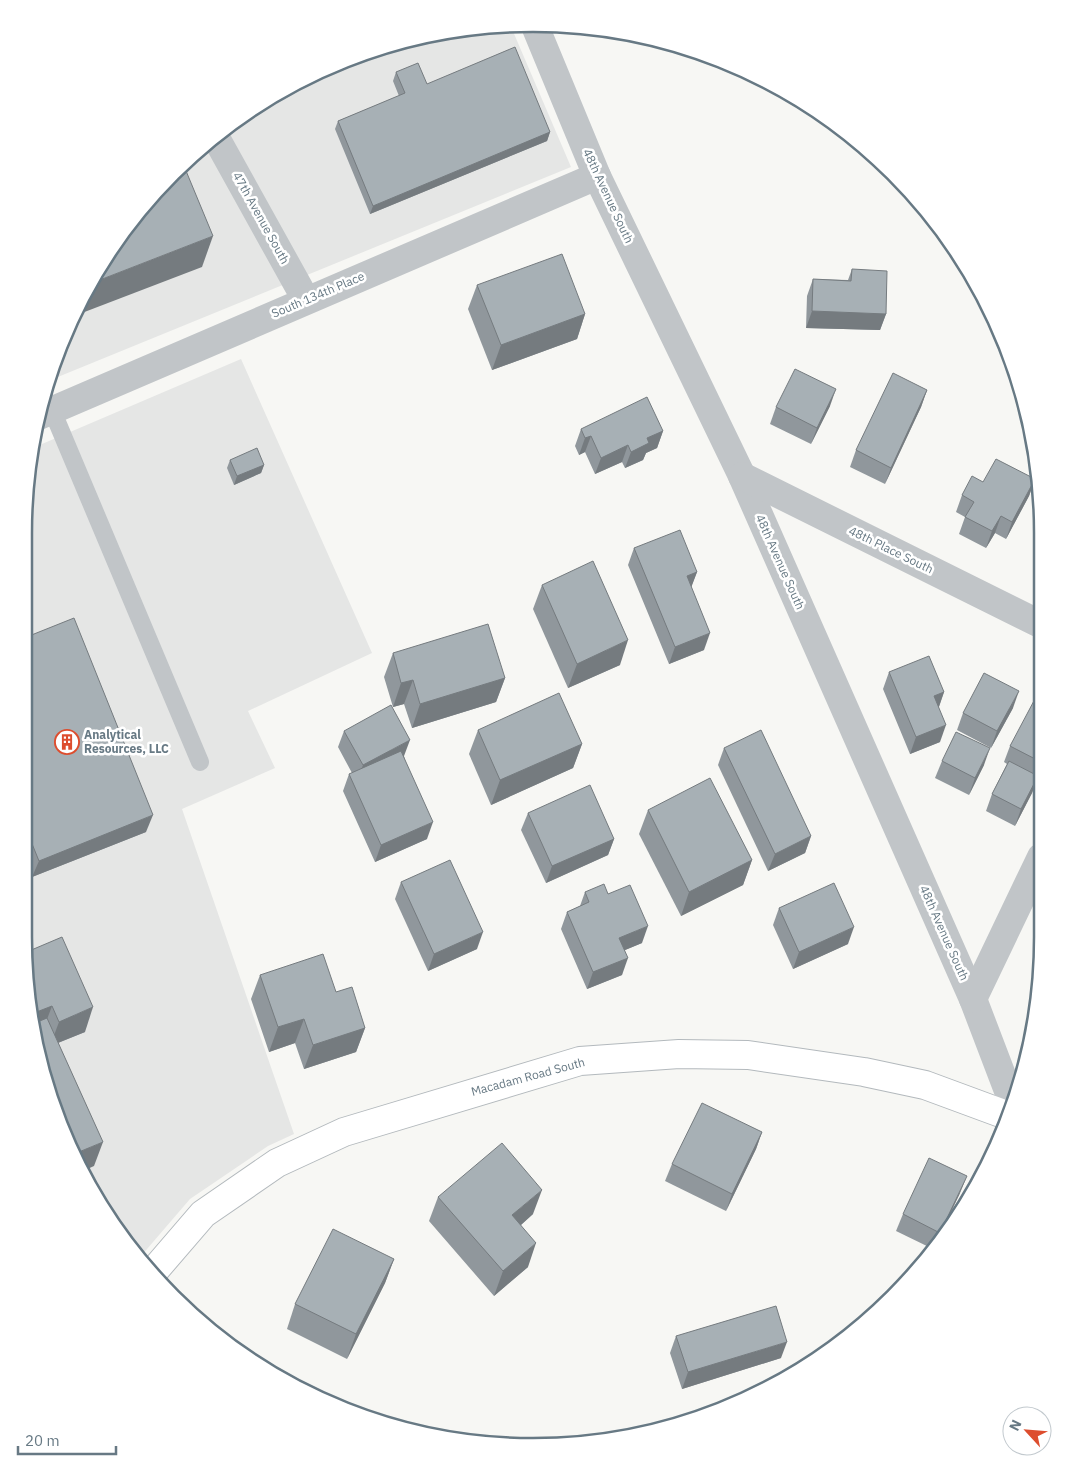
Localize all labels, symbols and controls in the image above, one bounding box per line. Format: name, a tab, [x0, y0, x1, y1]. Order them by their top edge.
street label: 48th Avenue South	[580, 146, 637, 245]
street label: 47th Avenue South	[230, 169, 293, 266]
street label: South 134th Place	[269, 268, 367, 321]
street label: 48th Avenue South	[753, 512, 808, 612]
street label: 48th Place South	[847, 523, 936, 576]
place label: Analytical Resources, LLC	[84, 727, 169, 756]
building icon: Analytical Resources, LLC	[54, 729, 80, 755]
street label: 48th Avenue South	[917, 883, 972, 983]
street label: Macadam Road South	[469, 1054, 586, 1099]
north arrow	[1002, 1406, 1052, 1456]
text: N	[1005, 1417, 1026, 1434]
scale bar	[18, 1424, 115, 1456]
text: 20 m	[25, 1431, 60, 1450]

